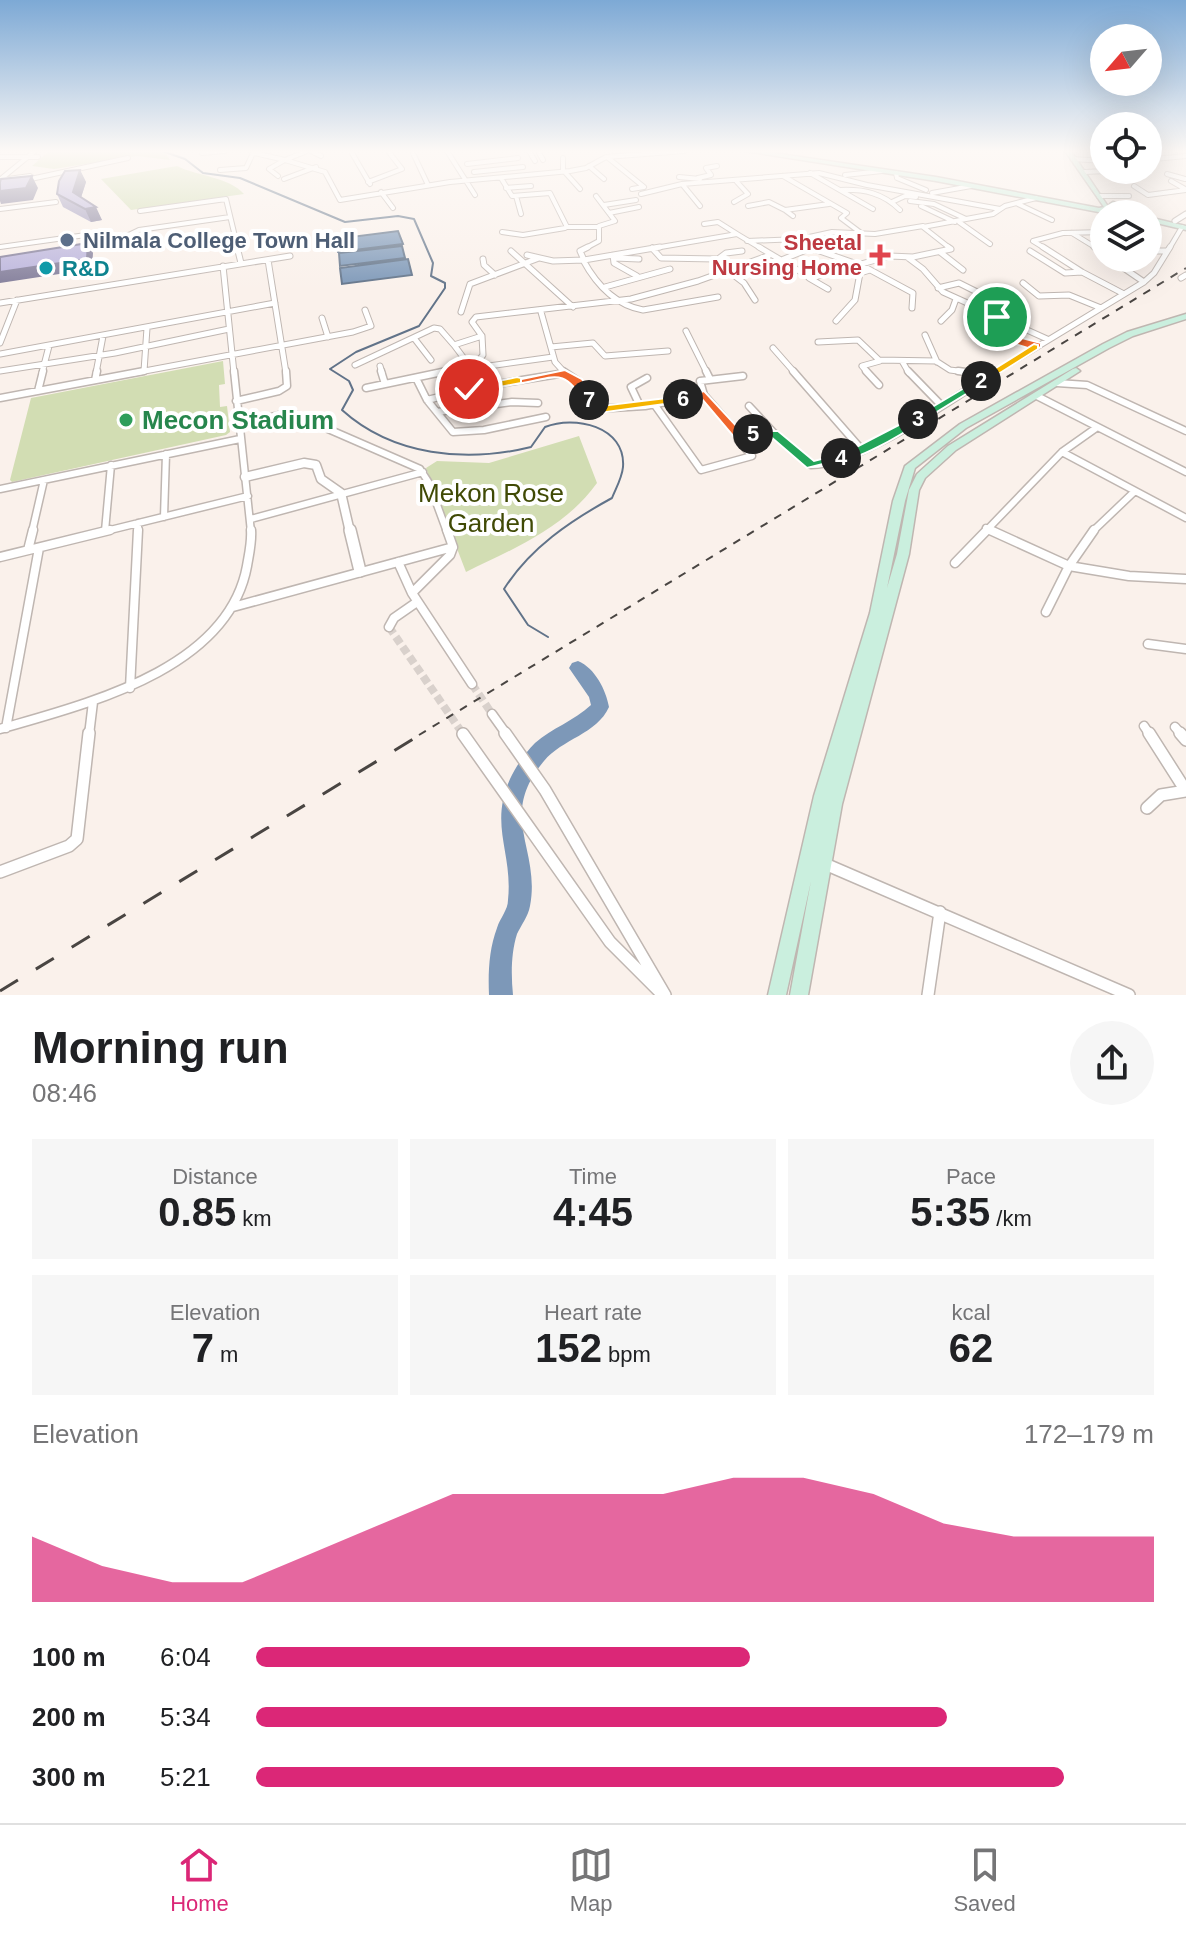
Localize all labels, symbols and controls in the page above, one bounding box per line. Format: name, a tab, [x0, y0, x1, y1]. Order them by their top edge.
north arrow	[1090, 24, 1162, 96]
map controls	[1090, 24, 1162, 272]
button: locate	[1090, 112, 1162, 184]
button: layers	[1090, 200, 1162, 272]
place label: Nilmala College Town Hall	[83, 228, 355, 253]
place label: Sheetal Nursing Home	[712, 230, 862, 280]
marker: Nilmala College Town Hall	[58, 231, 76, 249]
marker: Sheetal Nursing Home	[869, 244, 891, 266]
place label: R&D	[62, 256, 110, 281]
marker: R&D	[37, 259, 55, 277]
pin	[963, 283, 1031, 351]
icon: arrive	[975, 295, 1019, 339]
pin	[435, 355, 503, 423]
pin: 2	[961, 361, 1001, 401]
icon: check	[447, 367, 491, 411]
text: 2	[975, 368, 987, 393]
pin: 6	[663, 379, 703, 419]
pin: 7	[569, 380, 609, 420]
text: 6	[677, 386, 689, 411]
text: 7	[583, 387, 595, 412]
pin: 3	[898, 399, 938, 439]
place label: Mecon Stadium	[142, 405, 334, 435]
text: 3	[912, 406, 924, 431]
marker: Mecon Stadium	[117, 411, 135, 429]
pin: 5	[733, 414, 773, 454]
text: 5	[747, 421, 759, 446]
pin: 4	[821, 438, 861, 478]
text: 4	[835, 445, 847, 470]
park label: Mekon Rose Garden	[418, 478, 564, 538]
button: share	[1070, 1021, 1154, 1105]
text: Morning run	[32, 1023, 289, 1072]
text: 08:46	[32, 1078, 97, 1108]
text: Distance	[172, 1164, 258, 1189]
text: Time	[569, 1164, 617, 1189]
text: Pace	[946, 1164, 996, 1189]
text: 0.85	[158, 1190, 236, 1234]
text: 4:45	[553, 1190, 633, 1234]
text: 5:35	[910, 1190, 990, 1234]
text: km	[236, 1206, 272, 1231]
text: /km	[990, 1206, 1032, 1231]
text: Elevation	[170, 1300, 260, 1325]
text: Heart rate	[544, 1300, 642, 1325]
text: kcal	[951, 1300, 991, 1325]
text: 7	[192, 1326, 214, 1370]
text: 152	[535, 1326, 602, 1370]
text: 62	[949, 1326, 993, 1370]
text: m	[214, 1342, 238, 1367]
text: bpm	[602, 1342, 651, 1367]
text: Elevation	[32, 1419, 139, 1449]
text: 172–179 m	[1024, 1419, 1154, 1449]
text: 100 m	[32, 1642, 106, 1672]
text: 6:04	[160, 1642, 211, 1672]
text: 200 m	[32, 1702, 106, 1732]
text: 5:34	[160, 1702, 211, 1732]
text: 300 m	[32, 1762, 106, 1792]
text: 5:21	[160, 1762, 211, 1792]
tab: Home	[170, 1843, 229, 1917]
tab: Map	[569, 1843, 613, 1917]
tab: Saved	[953, 1843, 1016, 1917]

